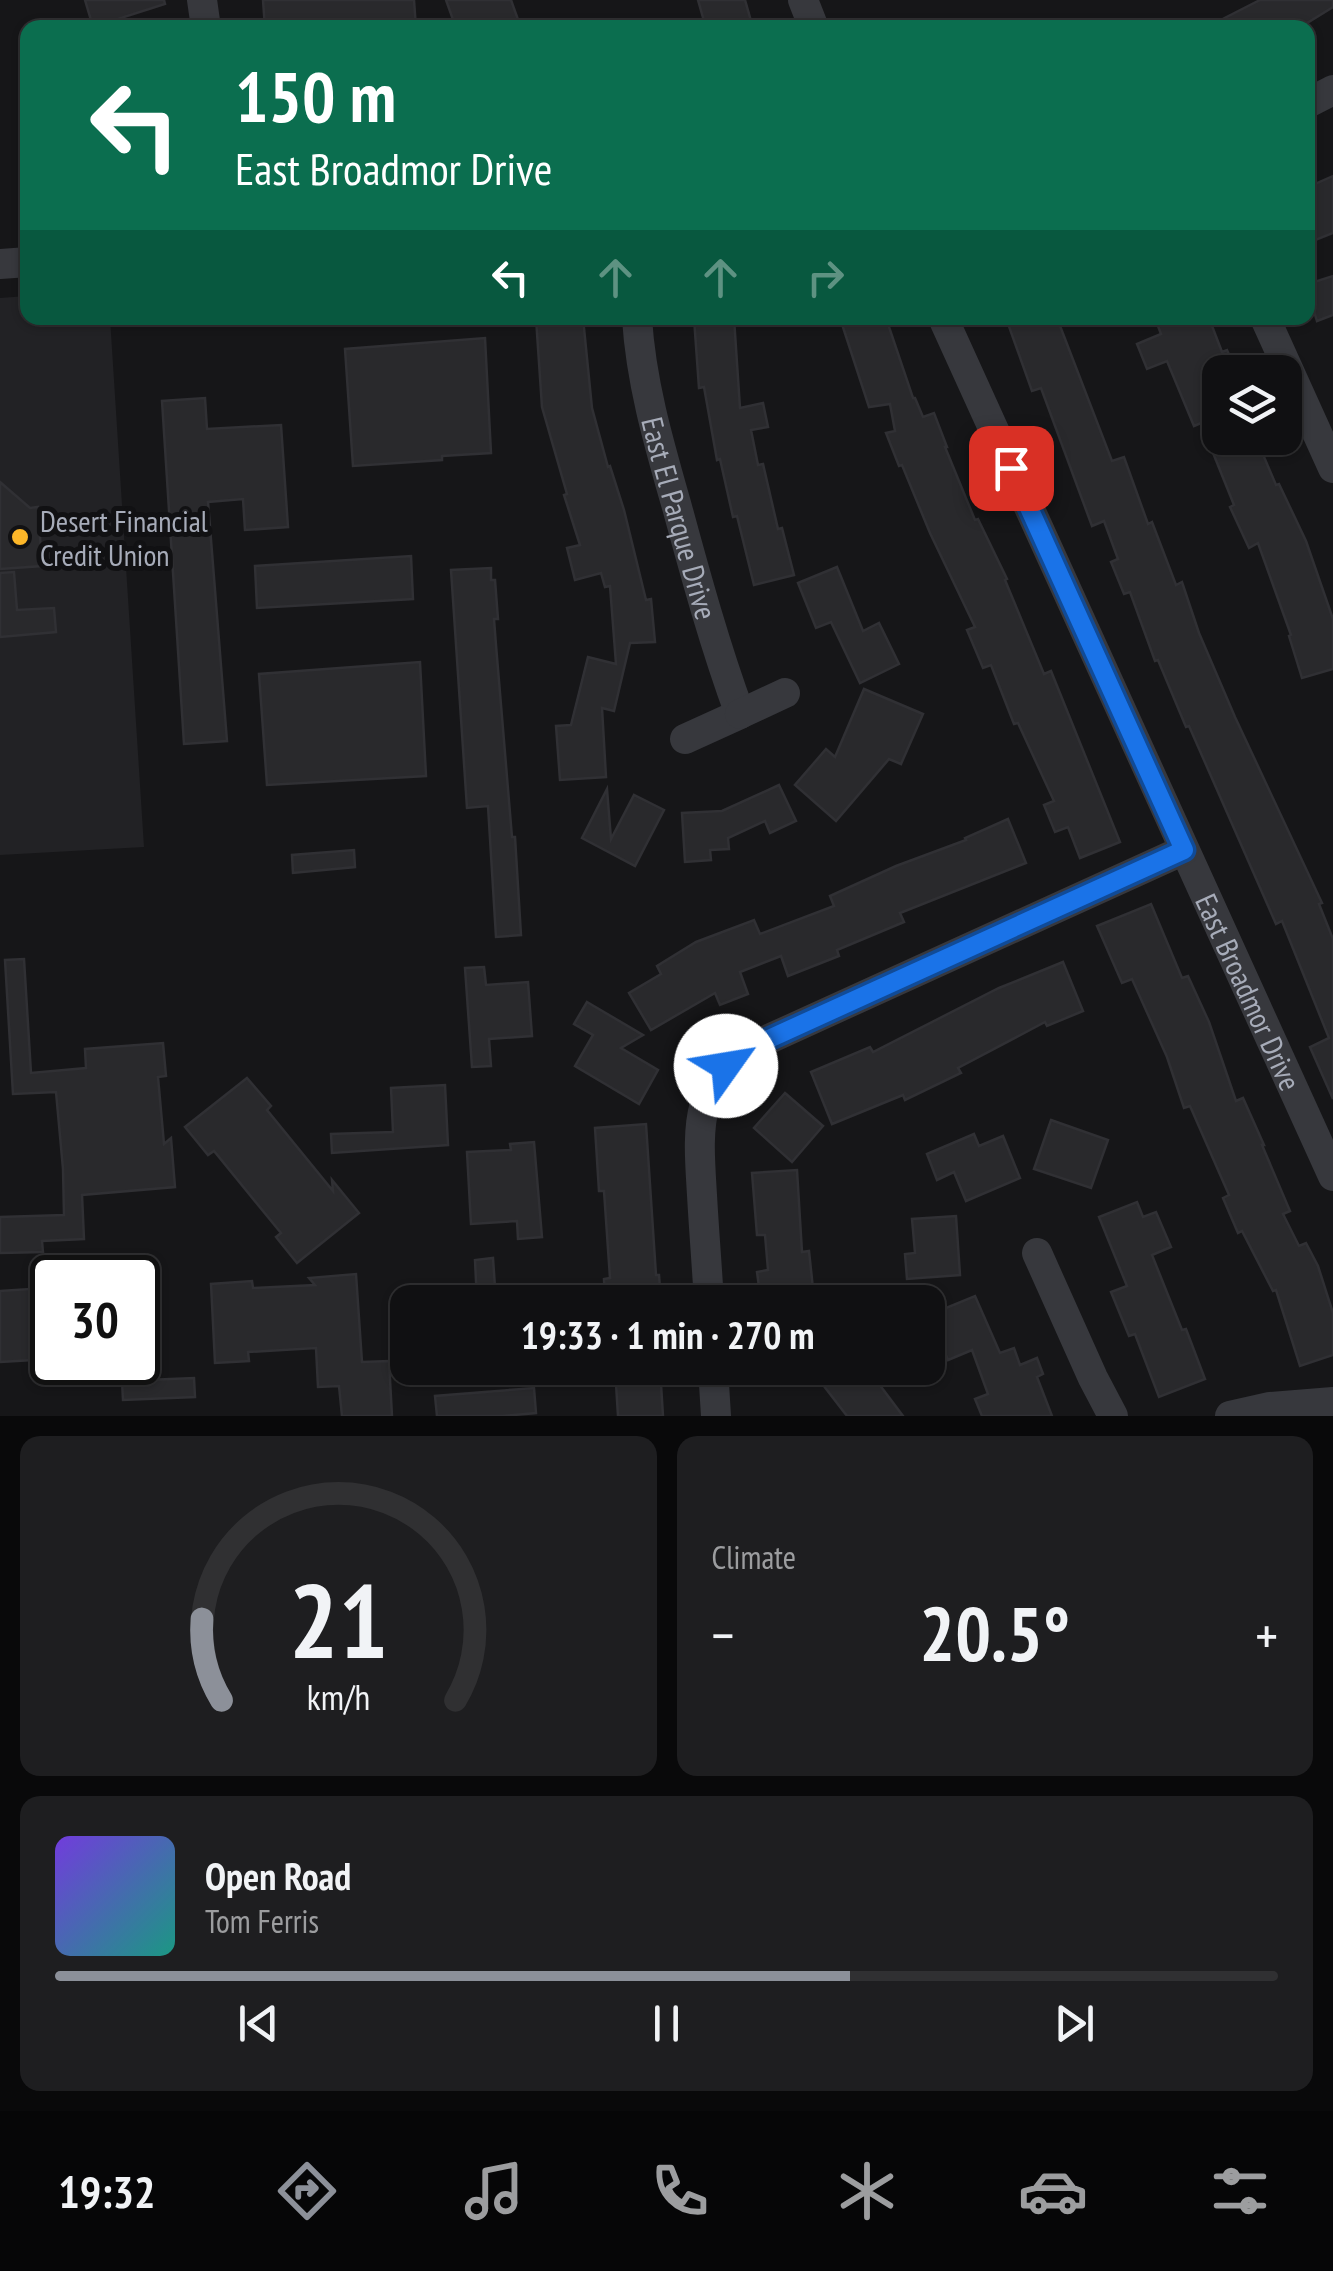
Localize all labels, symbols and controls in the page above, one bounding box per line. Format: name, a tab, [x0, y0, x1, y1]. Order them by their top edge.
text: 150 m	[235, 51, 396, 141]
icon: left	[70, 60, 200, 190]
text: East Broadmor Drive	[235, 139, 552, 197]
icon: left	[483, 250, 538, 305]
icon: ahead	[588, 250, 643, 305]
icon: ahead	[693, 250, 748, 305]
icon: right	[798, 250, 853, 305]
map controls	[1202, 355, 1302, 455]
button: layers	[1202, 355, 1302, 455]
street label: East El Parque Drive	[634, 413, 727, 624]
pin	[969, 426, 1054, 511]
icon: arrive	[984, 441, 1039, 496]
place label: Desert Financial Credit Union	[40, 501, 208, 574]
marker: Desert Financial Credit Union	[9, 526, 31, 548]
street label: East Broadmor Drive	[1188, 887, 1311, 1096]
position arrow	[674, 1014, 778, 1118]
speed limit sign: 30	[30, 1255, 160, 1385]
text: 19:33 · 1 min · 270 m	[521, 1310, 814, 1359]
text: Climate	[712, 1536, 796, 1578]
text: 21	[289, 1552, 388, 1687]
text: 20.5°	[919, 1585, 1070, 1682]
text: −	[712, 1599, 734, 1670]
text: +	[1255, 1599, 1278, 1670]
text: km/h	[307, 1674, 370, 1720]
text: Open Road	[205, 1851, 351, 1900]
text: Tom Ferris	[205, 1900, 319, 1942]
icon: previous	[231, 1996, 286, 2051]
icon: pause	[639, 1996, 694, 2051]
icon: next	[1047, 1996, 1102, 2051]
icon: directions	[272, 2156, 342, 2226]
icon: music	[459, 2156, 529, 2226]
icon: phone	[645, 2156, 715, 2226]
icon: climate	[832, 2156, 902, 2226]
icon: car	[1018, 2156, 1088, 2226]
icon: filters	[1205, 2156, 1275, 2226]
text: 19:32	[58, 2162, 156, 2220]

